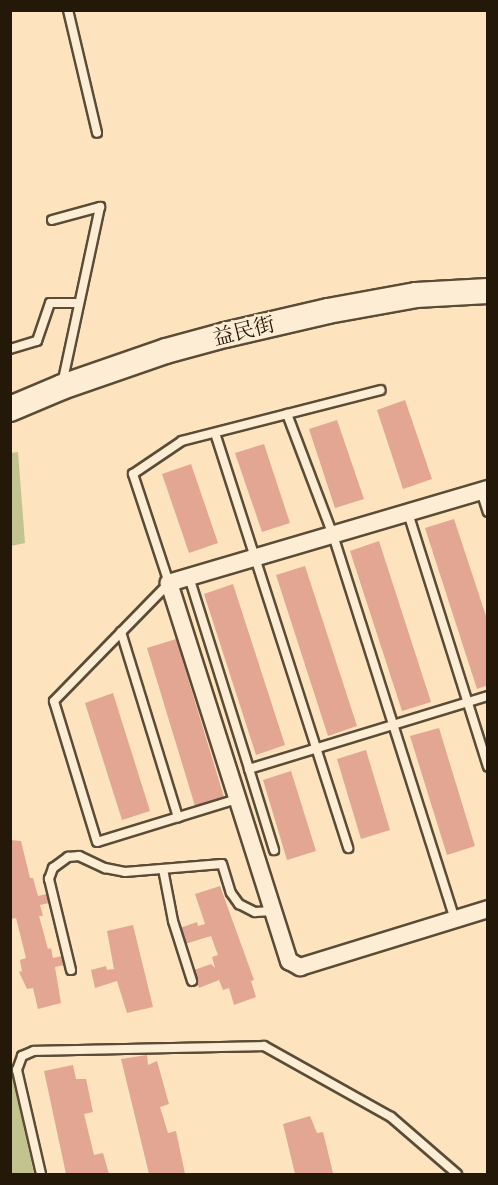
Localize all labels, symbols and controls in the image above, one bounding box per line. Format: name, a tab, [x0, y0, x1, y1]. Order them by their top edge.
street label: 益民街	[210, 311, 278, 351]

